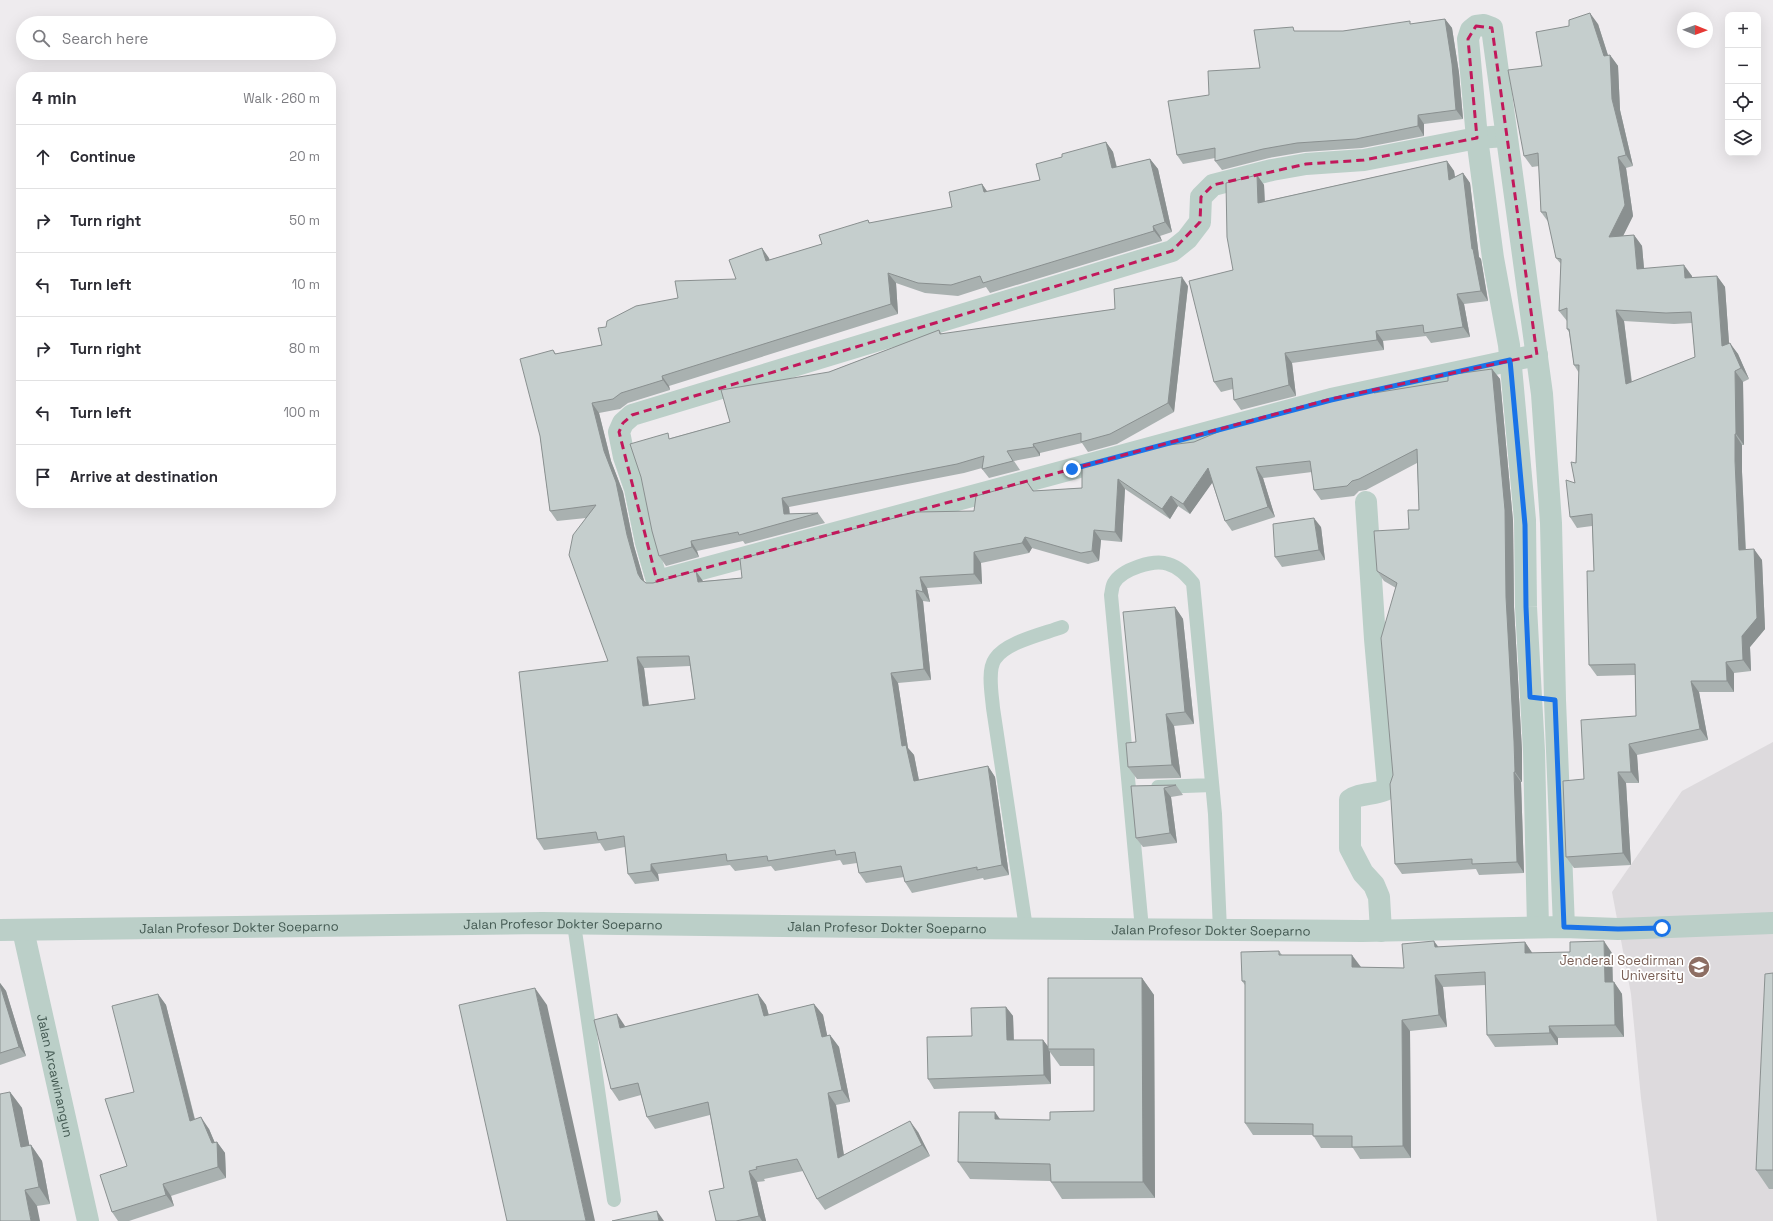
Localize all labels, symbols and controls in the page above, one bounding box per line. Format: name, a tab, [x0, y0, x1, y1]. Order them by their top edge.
north arrow	[1677, 12, 1713, 48]
map controls	[1725, 12, 1761, 156]
button: +	[1725, 12, 1761, 48]
search box	[16, 16, 336, 60]
icon: search	[30, 27, 52, 49]
text: Search here	[62, 29, 148, 48]
button: −	[1725, 48, 1761, 84]
button: locate	[1725, 84, 1761, 120]
text: 4 min	[32, 87, 77, 109]
text: Walk · 260 m	[243, 90, 320, 107]
button: layers	[1725, 120, 1761, 156]
icon: ahead	[32, 146, 54, 168]
text: Continue	[70, 147, 136, 166]
text: 20 m	[289, 148, 320, 165]
icon: right	[32, 210, 54, 232]
text: Turn right	[70, 211, 141, 230]
text: 50 m	[289, 212, 320, 229]
icon: left	[32, 274, 54, 296]
text: Turn left	[70, 275, 132, 294]
text: 10 m	[292, 276, 320, 293]
icon: right	[32, 338, 54, 360]
text: Turn right	[70, 339, 141, 358]
text: 80 m	[289, 340, 320, 357]
icon: left	[32, 402, 54, 424]
text: Turn left	[70, 403, 132, 422]
text: 100 m	[283, 404, 320, 421]
route end	[1063, 460, 1081, 478]
icon: arrive	[32, 466, 54, 488]
text: Arrive at destination	[70, 467, 218, 486]
street label: Jalan Profesor Dokter Soeparno	[463, 914, 663, 933]
street label: Jalan Profesor Dokter Soeparno	[139, 917, 339, 937]
street label: Jalan Profesor Dokter Soeparno	[787, 917, 987, 937]
route start	[1653, 919, 1671, 937]
street label: Jalan Profesor Dokter Soeparno	[1111, 921, 1311, 939]
place label: Jenderal Soedirman University	[1559, 952, 1684, 984]
school or university icon: Jenderal Soedirman University	[1686, 954, 1712, 980]
street label: Jalan Arcawinangun	[33, 1012, 78, 1139]

